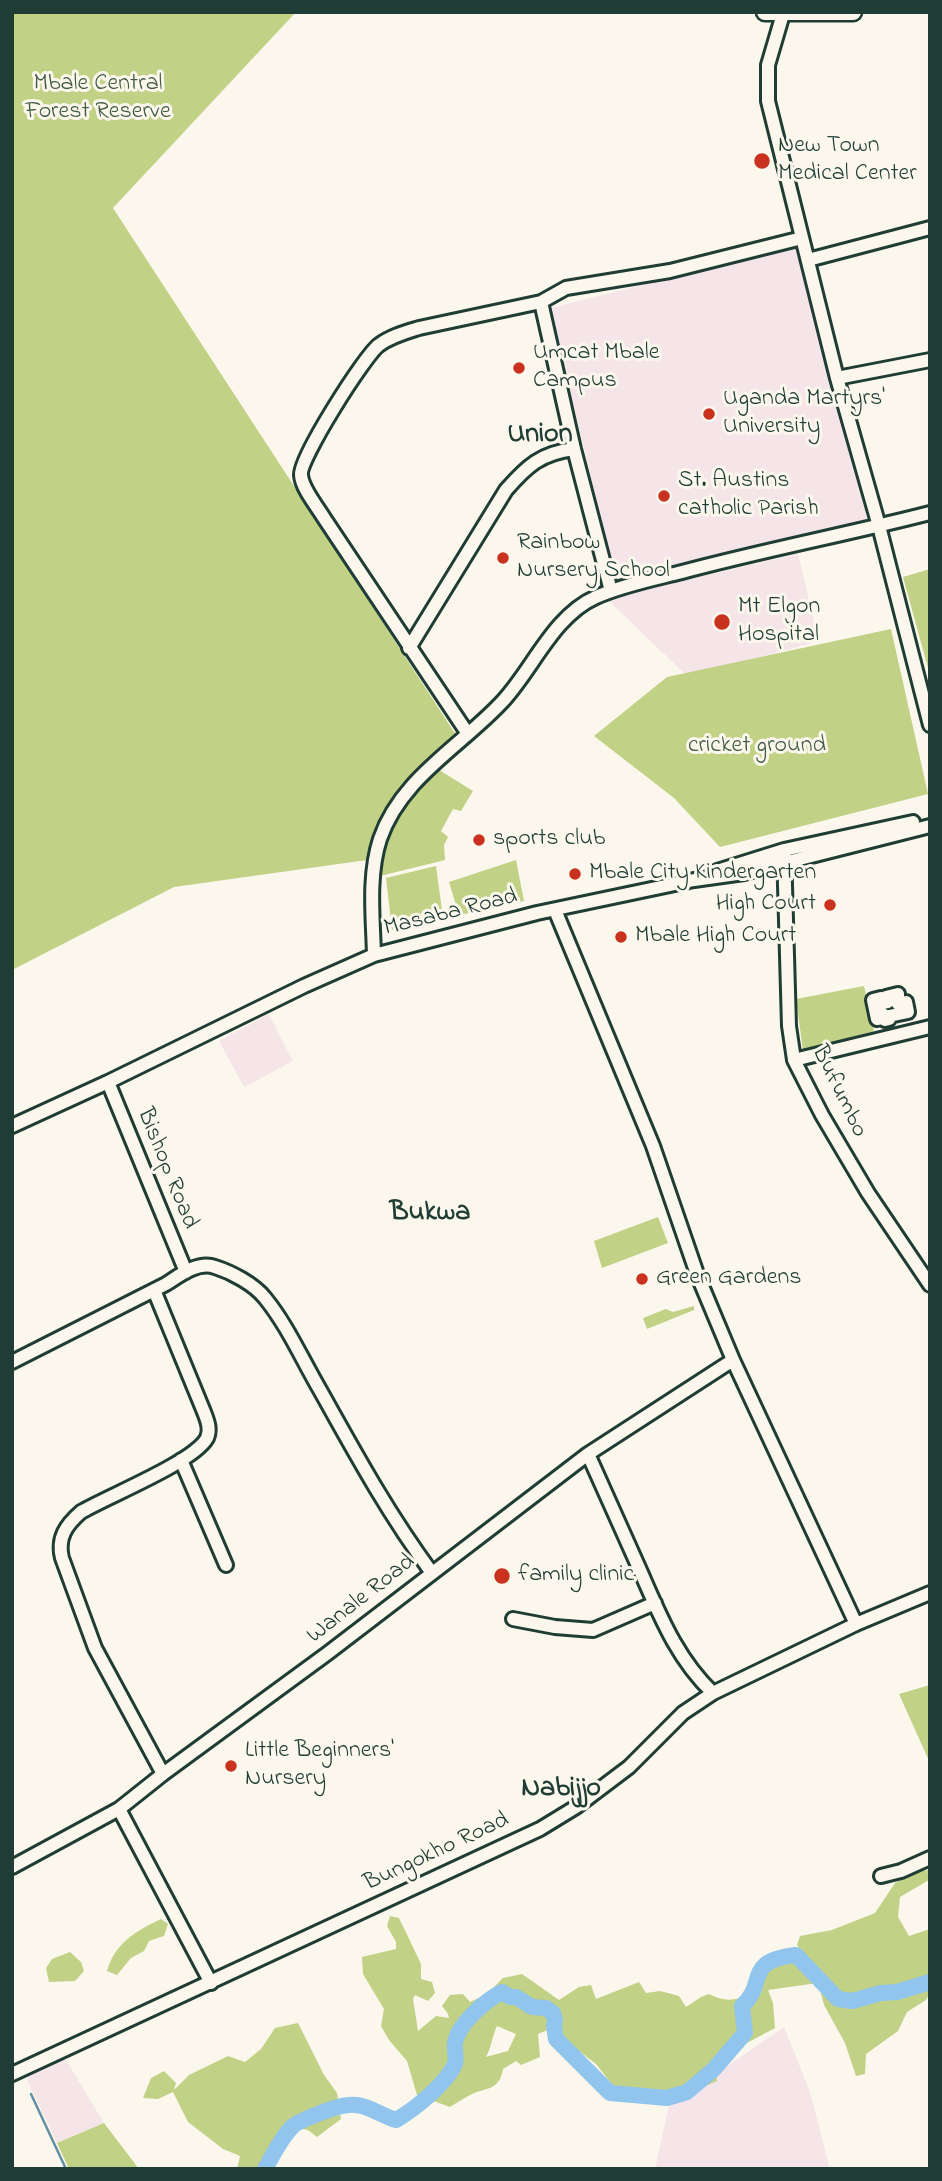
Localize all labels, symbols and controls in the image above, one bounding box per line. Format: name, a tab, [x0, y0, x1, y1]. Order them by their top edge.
park label: Mbale Central Forest Reserve	[25, 71, 171, 127]
place label: New Town Medical Center	[778, 133, 917, 189]
marker: New Town Medical Center	[752, 151, 772, 171]
place label: Umcat Mbale Campus	[533, 340, 659, 396]
marker: Umcat Mbale Campus	[511, 360, 527, 376]
place label: Uganda Martyrs' University	[723, 386, 885, 442]
marker: Uganda Martyrs' University	[701, 406, 717, 422]
district label: Union	[508, 419, 572, 453]
place label: St. Austins catholic Parish	[678, 468, 819, 524]
marker: St. Austins catholic Parish	[656, 488, 672, 504]
place label: Rainbow Nursery School	[517, 530, 670, 586]
marker: Rainbow Nursery School	[495, 550, 511, 566]
place label: Mt Elgon Hospital	[738, 594, 820, 650]
marker: Mt Elgon Hospital	[712, 612, 732, 632]
park label: cricket ground	[688, 733, 826, 761]
place label: sports club	[493, 826, 605, 854]
marker: sports club	[471, 832, 487, 848]
place label: Mbale City Kindergarten	[589, 860, 816, 888]
marker: Mbale City Kindergarten	[567, 866, 583, 882]
street label: Masaba Road	[381, 884, 521, 944]
place label: High Court	[716, 891, 816, 919]
marker: High Court	[822, 897, 838, 913]
place label: Mbale High Court	[635, 923, 796, 951]
marker: Mbale High Court	[613, 929, 629, 945]
street label: Bufumbo	[803, 1041, 873, 1143]
street label: Bishop Road	[129, 1104, 203, 1234]
district label: Bukwa	[390, 1197, 470, 1231]
place label: Green Gardens	[656, 1265, 802, 1293]
marker: Green Gardens	[634, 1271, 650, 1287]
street label: Wanale Road	[302, 1549, 422, 1651]
place label: family clinic	[518, 1562, 634, 1590]
marker: family clinic	[492, 1566, 512, 1586]
place label: Little Beginners' Nursery	[245, 1738, 394, 1794]
marker: Little Beginners' Nursery	[223, 1758, 239, 1774]
district label: Nabijjo	[521, 1773, 601, 1807]
street label: Bungokho Road	[360, 1807, 514, 1899]

